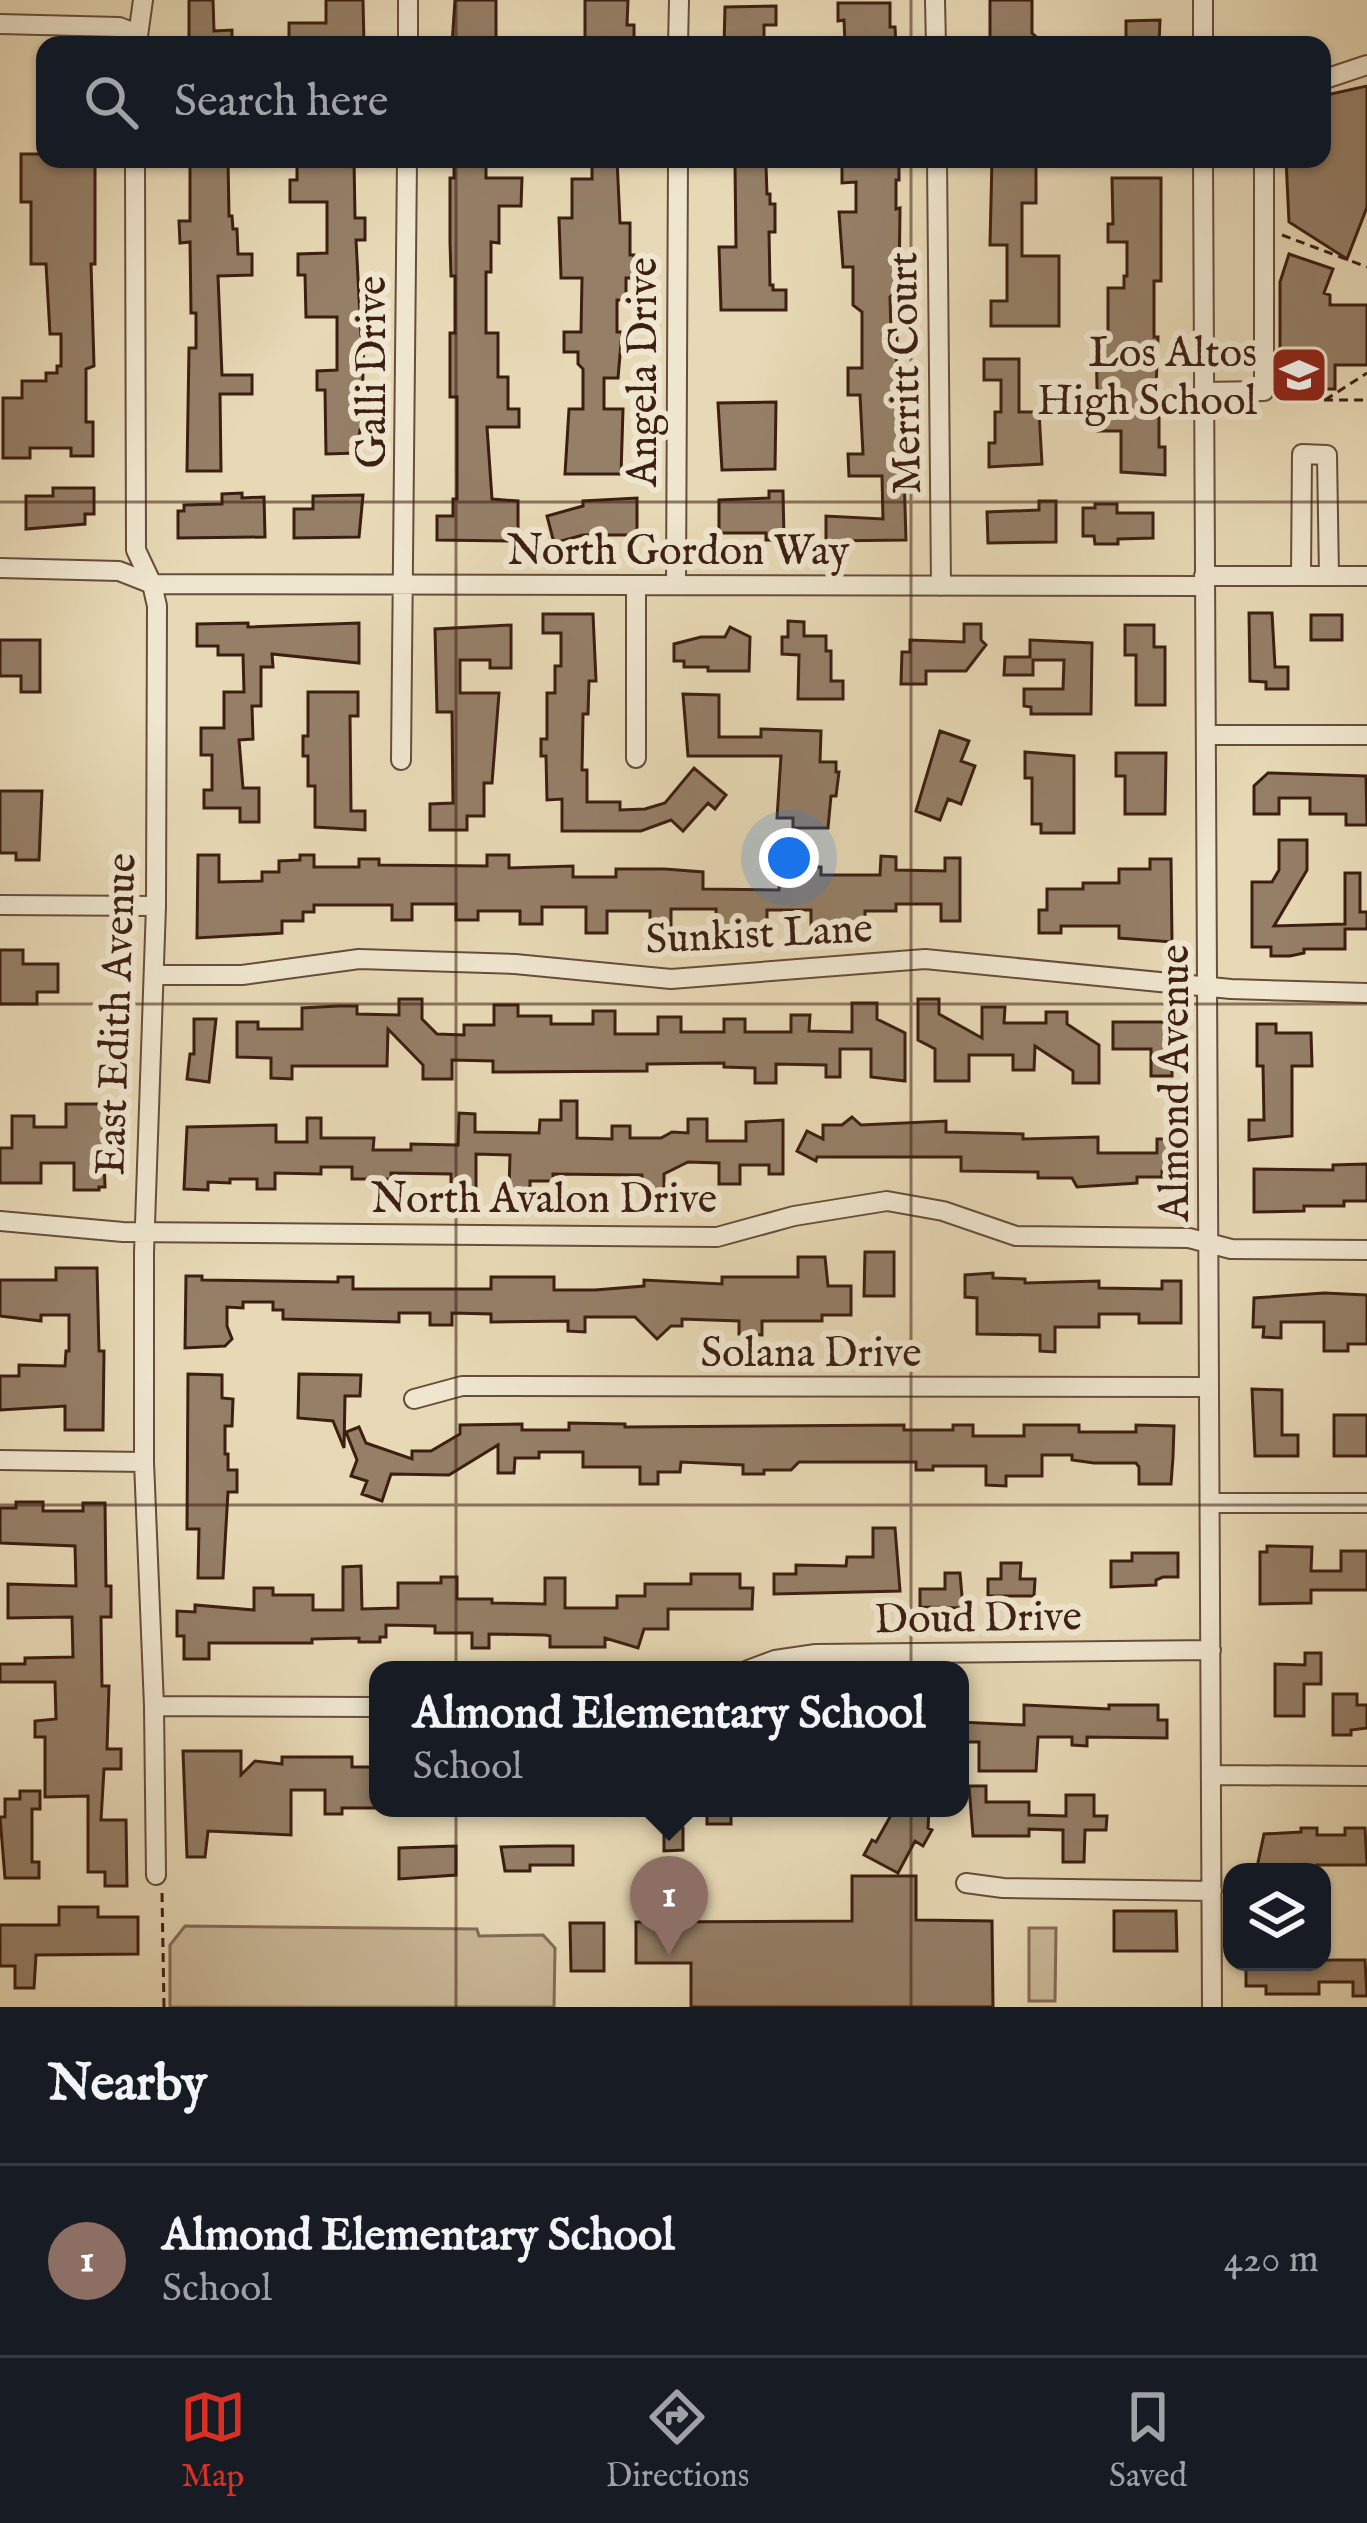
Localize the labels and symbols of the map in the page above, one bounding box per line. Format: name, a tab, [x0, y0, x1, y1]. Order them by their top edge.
street label: Merritt Court	[878, 251, 935, 495]
street label: Angela Drive	[618, 257, 671, 488]
street label: Galli Drive	[347, 276, 400, 468]
place label: Los Altos High School	[1037, 328, 1257, 429]
school or university icon: Los Altos High School	[1268, 344, 1330, 406]
street label: North Gordon Way	[507, 526, 850, 579]
your location	[759, 828, 819, 888]
street label: East Edith Avenue	[85, 852, 150, 1176]
street label: Sunkist Lane	[644, 903, 874, 968]
street label: Almond Avenue	[1150, 945, 1203, 1222]
street label: North Avalon Drive	[371, 1174, 717, 1227]
street label: Solana Drive	[700, 1328, 922, 1381]
street label: Doud Drive	[874, 1591, 1082, 1648]
pin: 1	[630, 1856, 708, 1955]

